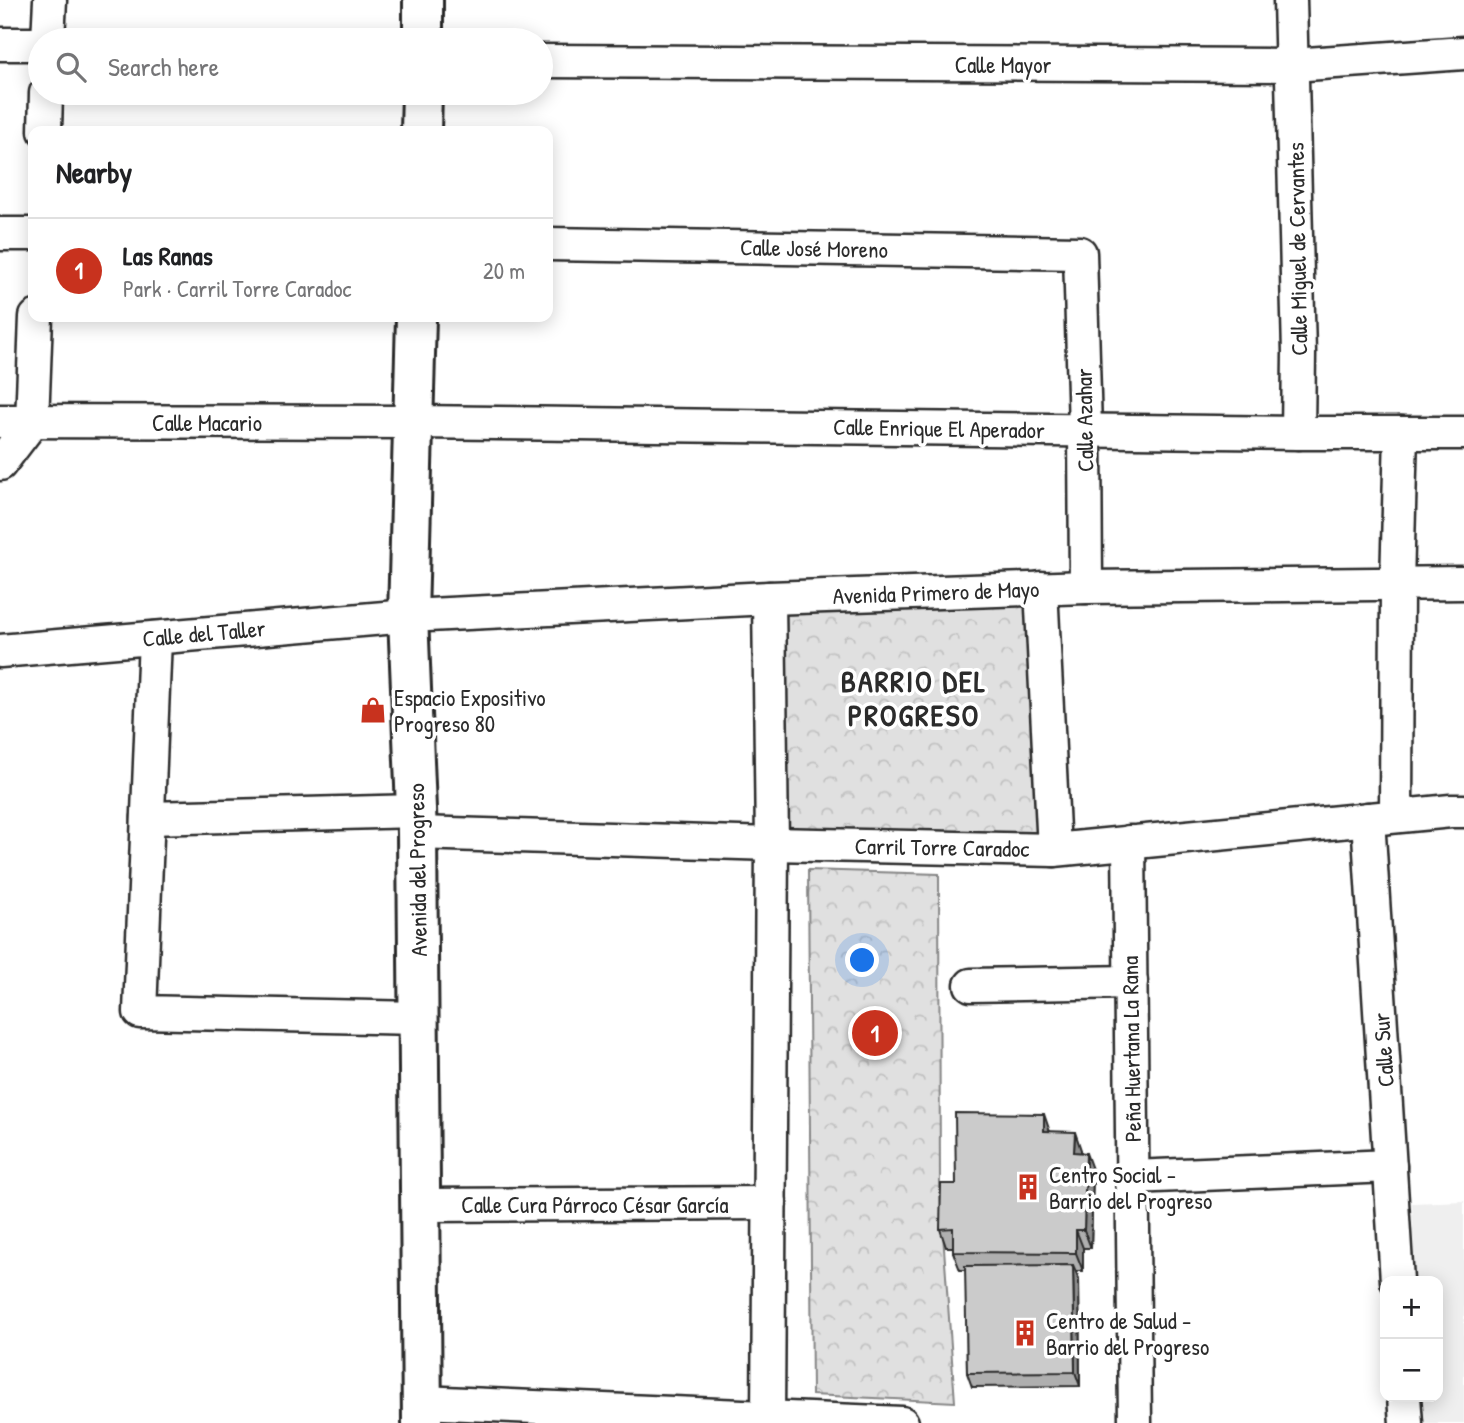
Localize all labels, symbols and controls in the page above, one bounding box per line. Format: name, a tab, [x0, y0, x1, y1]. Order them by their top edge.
search box	[28, 28, 553, 105]
icon: search	[52, 48, 90, 86]
text: Search here	[108, 49, 219, 84]
street label: Calle Mayor	[955, 49, 1051, 80]
street label: Calle Miguel de Cervantes	[1280, 142, 1314, 356]
text: Nearby	[56, 152, 132, 192]
street label: Calle José Moreno	[740, 231, 888, 265]
text: Las Ranas	[123, 238, 213, 273]
text: 1	[75, 255, 83, 286]
text: 20 m	[483, 255, 525, 286]
text: Park · Carril Torre Caradoc	[123, 273, 351, 304]
street label: Calle Azahar	[1068, 368, 1100, 472]
street label: Calle Macario	[152, 407, 262, 438]
street label: Calle Enrique El Aperador	[833, 411, 1045, 445]
street label: Avenida Primero de Mayo	[832, 573, 1040, 611]
street label: Calle del Taller	[141, 612, 267, 654]
district label: BARRIO DEL PROGRESO	[841, 661, 987, 735]
place label: Espacio Expositivo Progreso 80	[394, 682, 546, 739]
shop icon: Espacio Expositivo Progreso 80	[358, 695, 388, 725]
street label: Avenida del Progreso	[400, 783, 434, 957]
street label: Carril Torre Caradoc	[854, 830, 1030, 864]
your location	[845, 943, 879, 977]
street label: Peña Huertana La Rana	[1114, 956, 1148, 1142]
pin: 1	[852, 1007, 898, 1059]
street label: Calle Sur	[1365, 1012, 1401, 1088]
place label: Centro Social - Barrio del Progreso	[1049, 1159, 1212, 1216]
building icon: Centro Social - Barrio del Progreso	[1013, 1172, 1043, 1202]
street label: Calle Cura Párroco César García	[461, 1189, 729, 1220]
map controls	[1380, 1276, 1443, 1402]
button: +	[1380, 1276, 1443, 1339]
place label: Centro de Salud - Barrio del Progreso	[1046, 1305, 1209, 1362]
building icon: Centro de Salud - Barrio del Progreso	[1010, 1318, 1040, 1348]
button: −	[1380, 1339, 1443, 1402]

